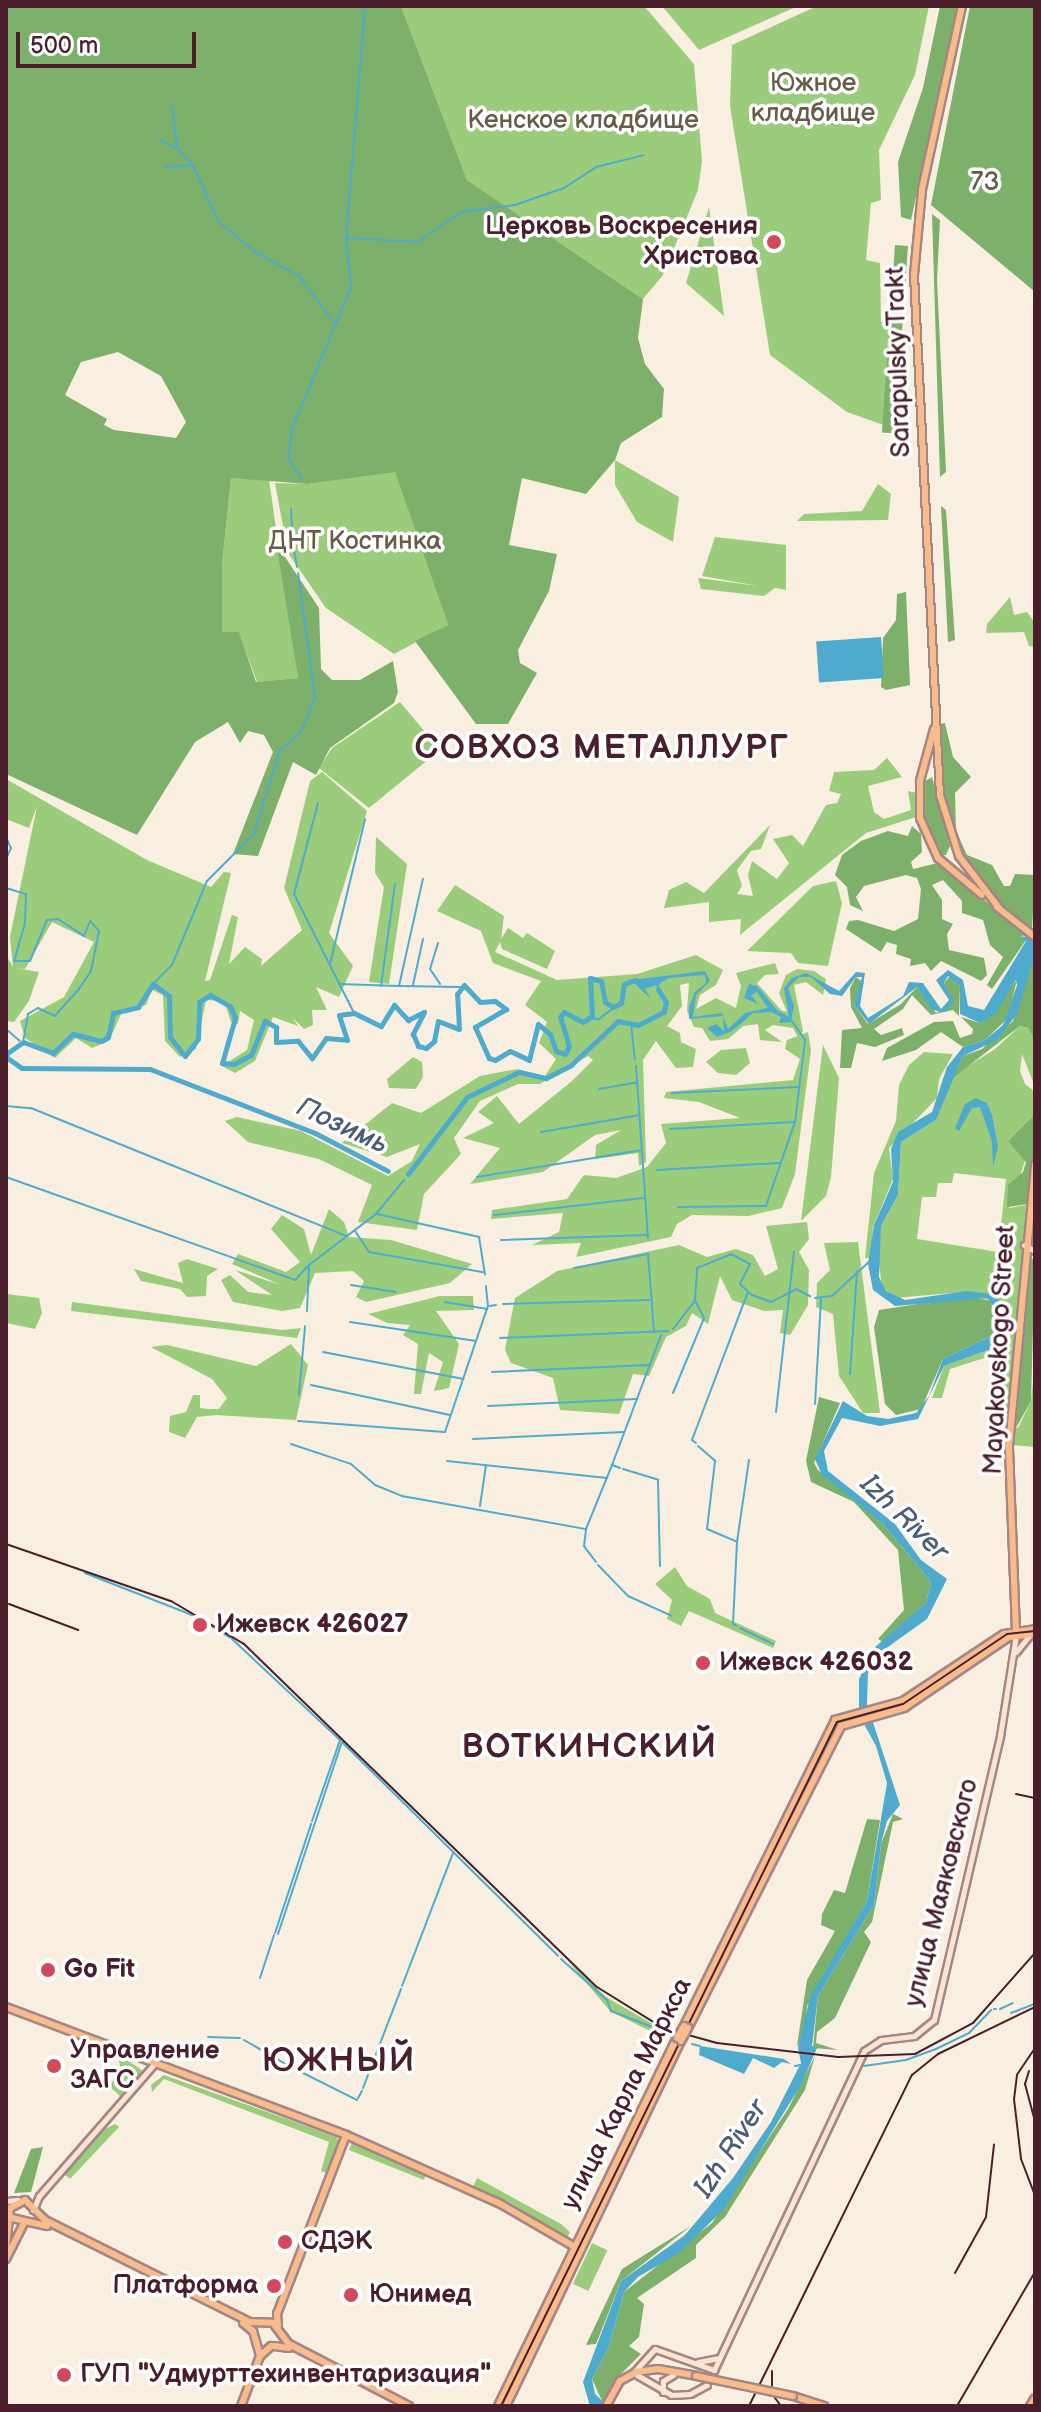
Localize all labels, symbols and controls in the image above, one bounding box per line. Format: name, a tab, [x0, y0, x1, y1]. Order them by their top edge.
scale bar	[20, 16, 200, 66]
text: 500 m	[30, 31, 98, 60]
park label: Южное кладбище	[751, 68, 875, 130]
park label: Кенское кладбище	[467, 105, 699, 137]
park label: 73	[971, 167, 999, 199]
place label: Церковь Воскресения Христова	[485, 211, 758, 272]
marker: Церковь Воскресения Христова	[765, 233, 783, 251]
street label: Sarapulsky Trakt	[880, 265, 918, 459]
park label: ДНТ Костинка	[268, 526, 442, 558]
district label: СОВХОЗ МЕТАЛЛУРГ	[414, 728, 790, 768]
water label: Позимь	[291, 1090, 393, 1162]
street label: Mayakovskogo Street	[978, 1224, 1022, 1476]
water label: Izh River	[853, 1468, 955, 1568]
place label: Ижевск 426027	[216, 1609, 409, 1641]
marker: Ижевск 426027	[191, 1616, 209, 1634]
place label: Ижевск 426032	[719, 1647, 913, 1679]
marker: Ижевск 426032	[694, 1654, 712, 1672]
district label: ВОТКИНСКИЙ	[462, 1727, 718, 1767]
street label: улица Маяковского	[899, 1776, 985, 2010]
place label: Go Fit	[64, 1954, 135, 1986]
marker: Go Fit	[39, 1961, 57, 1979]
street label: улица Карла Маркса	[555, 1973, 699, 2215]
place label: Управление ЗАГС	[70, 2035, 219, 2096]
district label: ЮЖНЫЙ	[262, 2041, 416, 2081]
marker: Управление ЗАГС	[45, 2057, 63, 2075]
water label: Izh River	[687, 2094, 775, 2204]
place label: СДЭК	[301, 2226, 372, 2258]
marker: СДЭК	[276, 2233, 294, 2251]
place label: Платформа	[113, 2270, 258, 2302]
marker: Платформа	[265, 2277, 283, 2295]
place label: Юнимед	[369, 2279, 471, 2311]
marker: Юнимед	[340, 2284, 362, 2306]
place label: ГУП "Удмурттехинвентаризация"	[80, 2359, 491, 2391]
marker: ГУП "Удмурттехинвентаризация"	[55, 2366, 73, 2384]

